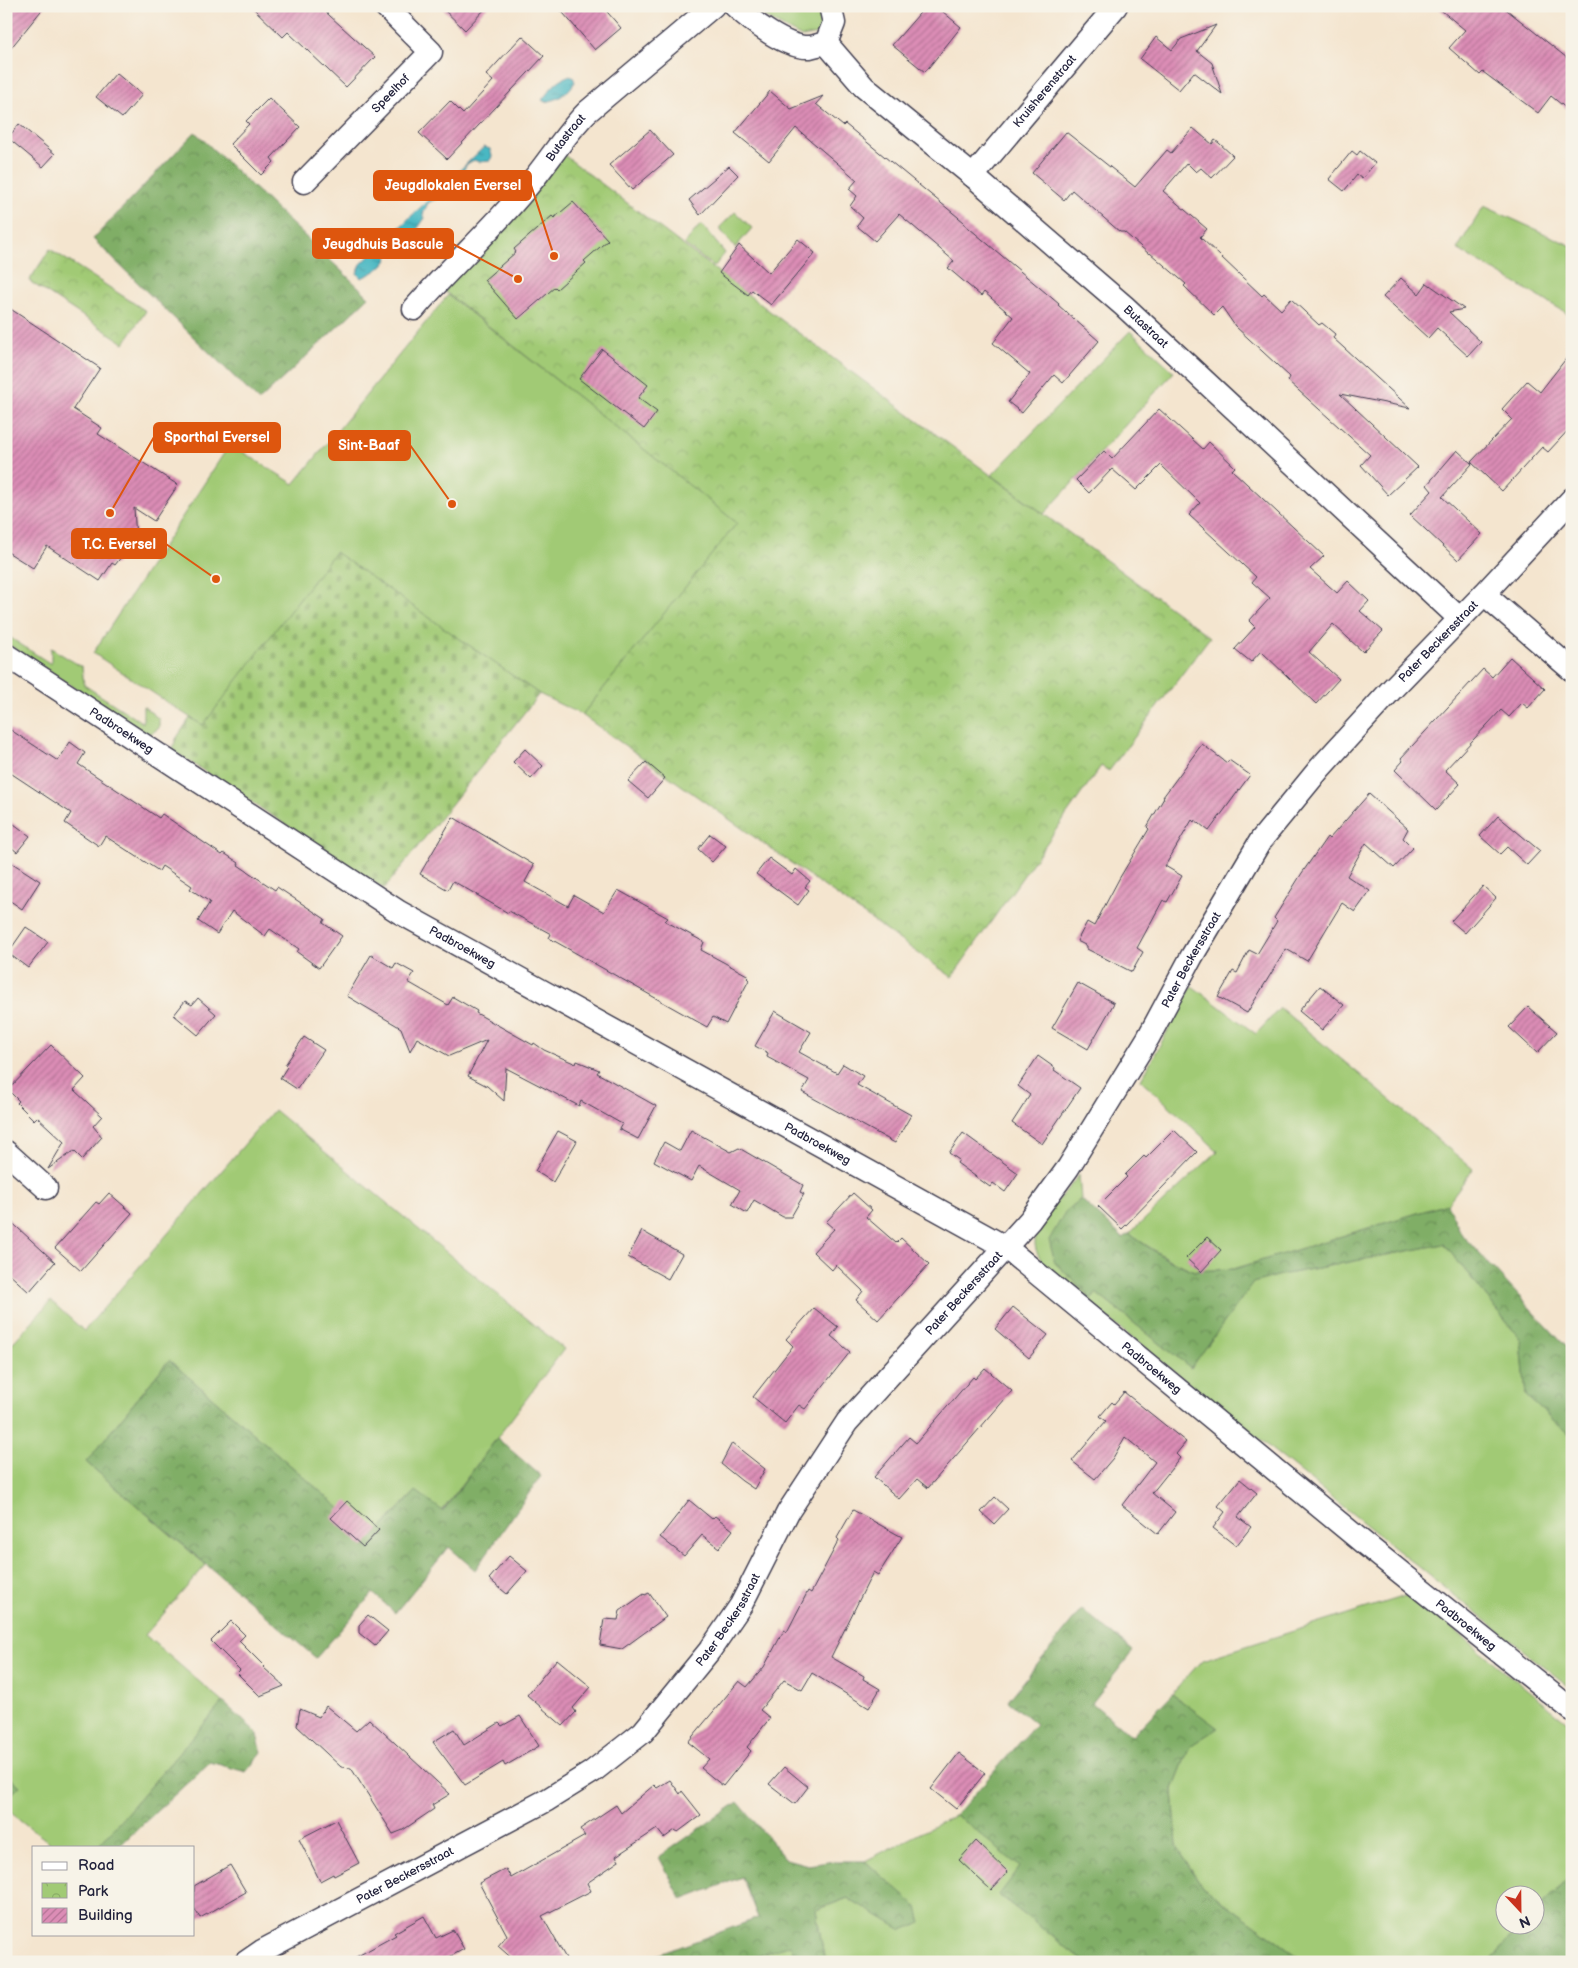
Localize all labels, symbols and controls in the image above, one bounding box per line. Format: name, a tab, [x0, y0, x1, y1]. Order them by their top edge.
street label: Kruisherenstraat	[1010, 52, 1080, 131]
street label: Speelhof	[369, 71, 413, 116]
street label: Butastraat	[543, 111, 589, 165]
callout: Jeugdlokalen Eversel	[374, 171, 531, 200]
text: Jeugdlokalen Eversel	[385, 177, 521, 194]
callout: Jeugdhuis Bascule	[313, 229, 453, 258]
text: Jeugdhuis Bascule	[323, 236, 443, 253]
street label: Butastraat	[1120, 302, 1171, 352]
callout: Sporthal Eversel	[154, 423, 280, 452]
text: Sporthal Eversel	[164, 429, 270, 446]
callout: Sint-Baaf	[329, 431, 410, 460]
text: Sint-Baaf	[338, 437, 400, 454]
callout: T.C. Eversel	[72, 529, 166, 558]
text: T.C. Eversel	[82, 536, 156, 553]
street label: Pater Beckersstraat	[1396, 598, 1482, 686]
street label: Padbroekweg	[86, 705, 156, 757]
street label: Pater Beckersstraat	[1159, 909, 1225, 1011]
street label: Padbroekweg	[426, 923, 498, 972]
street label: Padbroekweg	[782, 1120, 853, 1168]
street label: Pater Beckersstraat	[922, 1248, 1006, 1338]
street label: Padbroekweg	[1118, 1339, 1184, 1398]
street label: Pater Beckersstraat	[693, 1571, 764, 1669]
street label: Padbroekweg	[1432, 1596, 1499, 1654]
street label: Pater Beckersstraat	[354, 1844, 456, 1908]
legend	[32, 1846, 195, 1936]
text: Road	[78, 1856, 114, 1875]
text: Park	[78, 1882, 109, 1901]
north arrow	[1496, 1886, 1546, 1936]
text: Building	[78, 1906, 133, 1925]
text: N	[1517, 1912, 1533, 1931]

